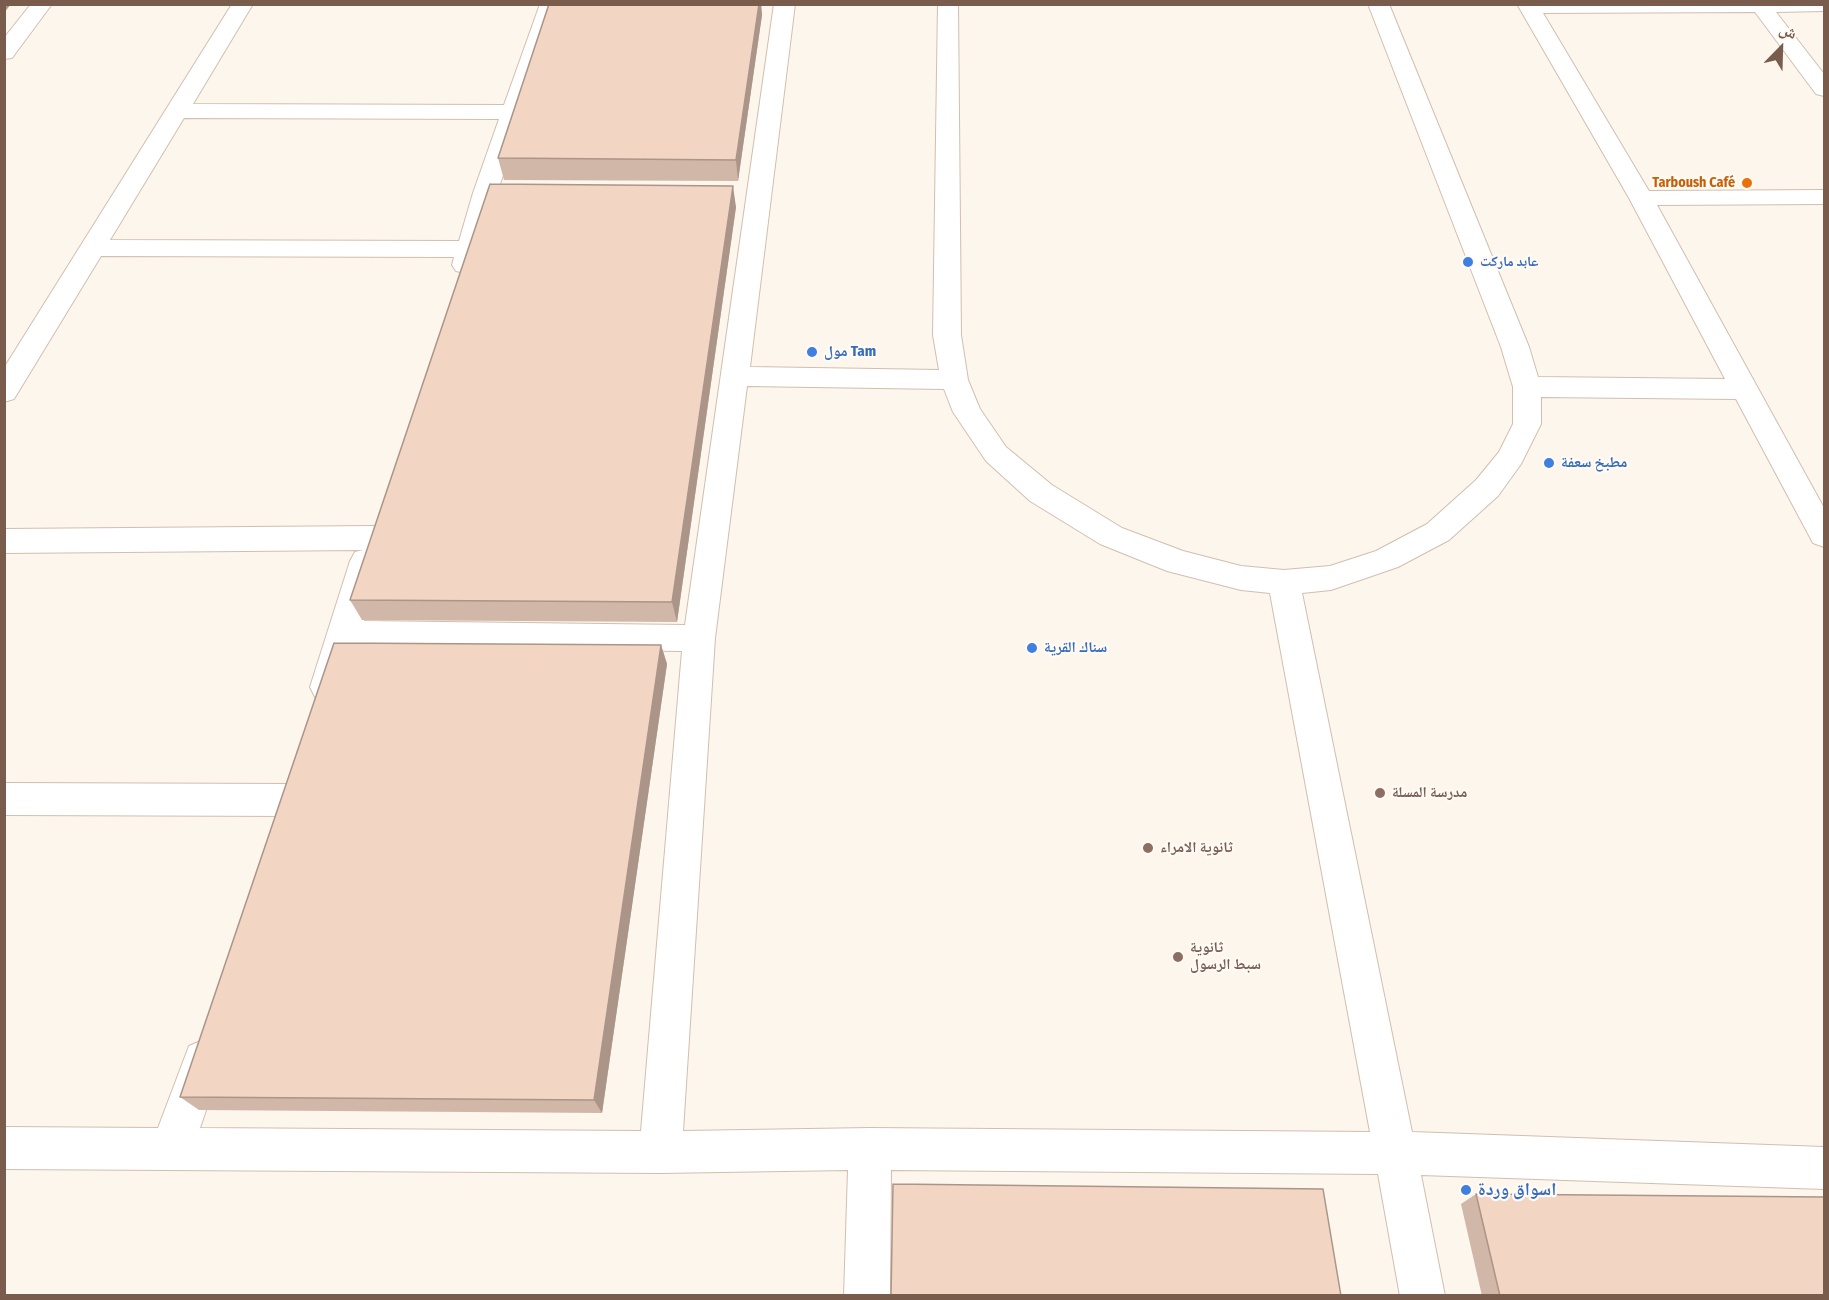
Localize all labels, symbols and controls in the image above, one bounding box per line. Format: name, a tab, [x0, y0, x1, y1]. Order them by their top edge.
north arrow	[1751, 18, 1811, 78]
text: ش	[1777, 19, 1800, 43]
place label: Tarboush Café	[1652, 175, 1735, 191]
marker: Tarboush Café	[1740, 176, 1754, 190]
place label: عابد ماركت	[1480, 254, 1538, 270]
marker: عابد ماركت	[1461, 255, 1475, 269]
place label: مول Tam	[824, 343, 876, 361]
marker: مول Tam	[805, 345, 819, 359]
place label: مطبخ سعفة	[1561, 454, 1627, 472]
marker: مطبخ سعفة	[1542, 456, 1556, 470]
place label: سناك القرية	[1044, 639, 1107, 657]
marker: سناك القرية	[1025, 641, 1039, 655]
place label: مدرسة المسلة	[1392, 784, 1467, 802]
marker: مدرسة المسلة	[1373, 786, 1387, 800]
place label: ثانوية الامراء	[1160, 839, 1233, 857]
marker: ثانوية الامراء	[1141, 841, 1155, 855]
place label: ثانوية سبط الرسول	[1190, 939, 1261, 974]
marker: ثانوية سبط الرسول	[1171, 950, 1185, 964]
place label: اسواق وردة	[1478, 1179, 1556, 1201]
marker: اسواق وردة	[1459, 1183, 1473, 1197]

